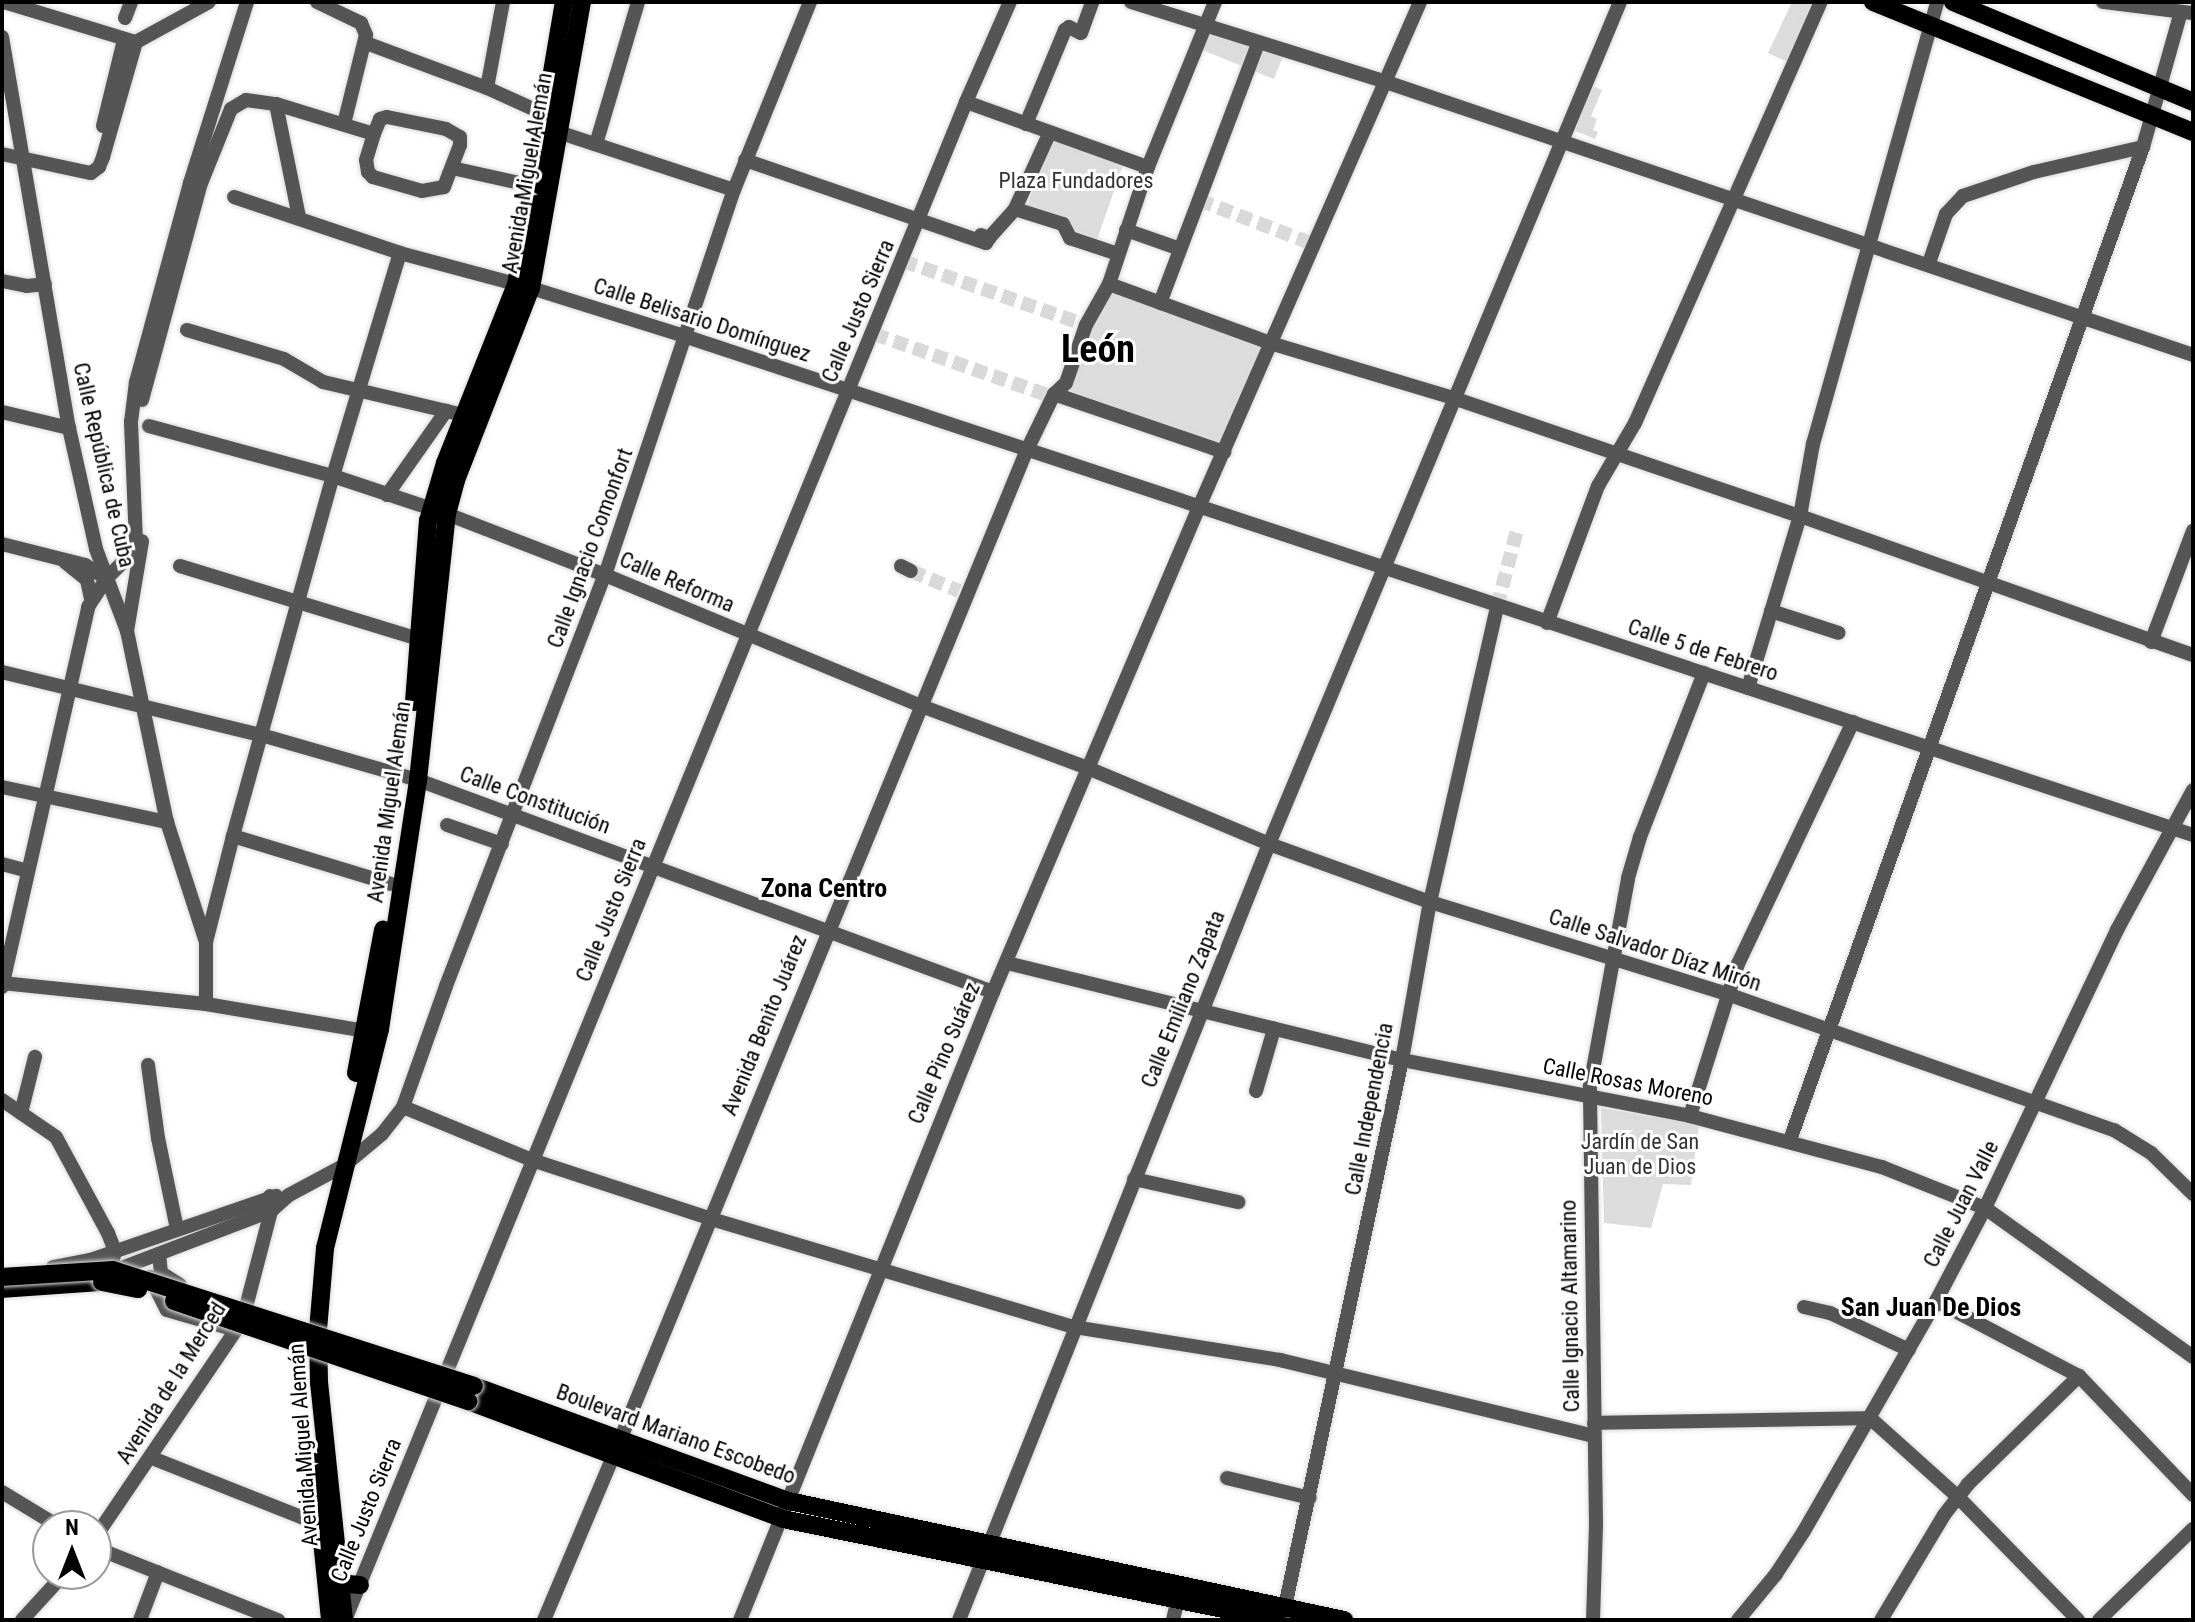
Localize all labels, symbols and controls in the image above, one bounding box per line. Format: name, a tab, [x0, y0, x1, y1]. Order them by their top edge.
street label: Avenida Miguel Alemán	[496, 71, 558, 275]
park label: Plaza Fundadores	[999, 168, 1153, 194]
street label: Calle Justo Sierra	[816, 236, 900, 386]
street label: Calle Belisario Domínguez	[590, 272, 814, 368]
district label: León	[1061, 327, 1135, 373]
street label: Calle República de Cuba	[68, 360, 140, 570]
street label: Calle Ignacio Comonfort	[542, 444, 638, 652]
street label: Calle Reforma	[616, 546, 738, 618]
street label: Calle 5 de Febrero	[1624, 613, 1782, 687]
street label: Avenida Miguel Alemán	[362, 699, 416, 905]
street label: Calle Constitución	[456, 761, 614, 839]
street label: Calle Justo Sierra	[570, 834, 652, 986]
district label: Zona Centro	[761, 873, 887, 905]
street label: Calle Salvador Díaz Mirón	[1545, 903, 1765, 997]
street label: Calle Emiliano Zapata	[1135, 906, 1231, 1092]
street label: Avenida Benito Juárez	[716, 931, 812, 1119]
street label: Calle Pino Suárez	[902, 978, 986, 1128]
street label: Calle Independencia	[1339, 1020, 1399, 1198]
street label: Calle Rosas Moreno	[1541, 1053, 1715, 1111]
park label: Jardín de San Juan de Dios	[1581, 1128, 1699, 1180]
street label: Calle Juan Valle	[1918, 1136, 2004, 1272]
street label: Calle Ignacio Altamarino	[1555, 1199, 1585, 1413]
district label: San Juan De Dios	[1841, 1292, 2021, 1324]
street label: Avenida de la Merced	[111, 1297, 231, 1469]
street label: Avenida Miguel Alemán	[283, 1343, 323, 1547]
street label: Boulevard Mariano Escobedo	[553, 1378, 799, 1490]
street label: Calle Justo Sierra	[325, 1434, 407, 1586]
north arrow	[32, 1510, 112, 1590]
text: N	[65, 1515, 79, 1540]

